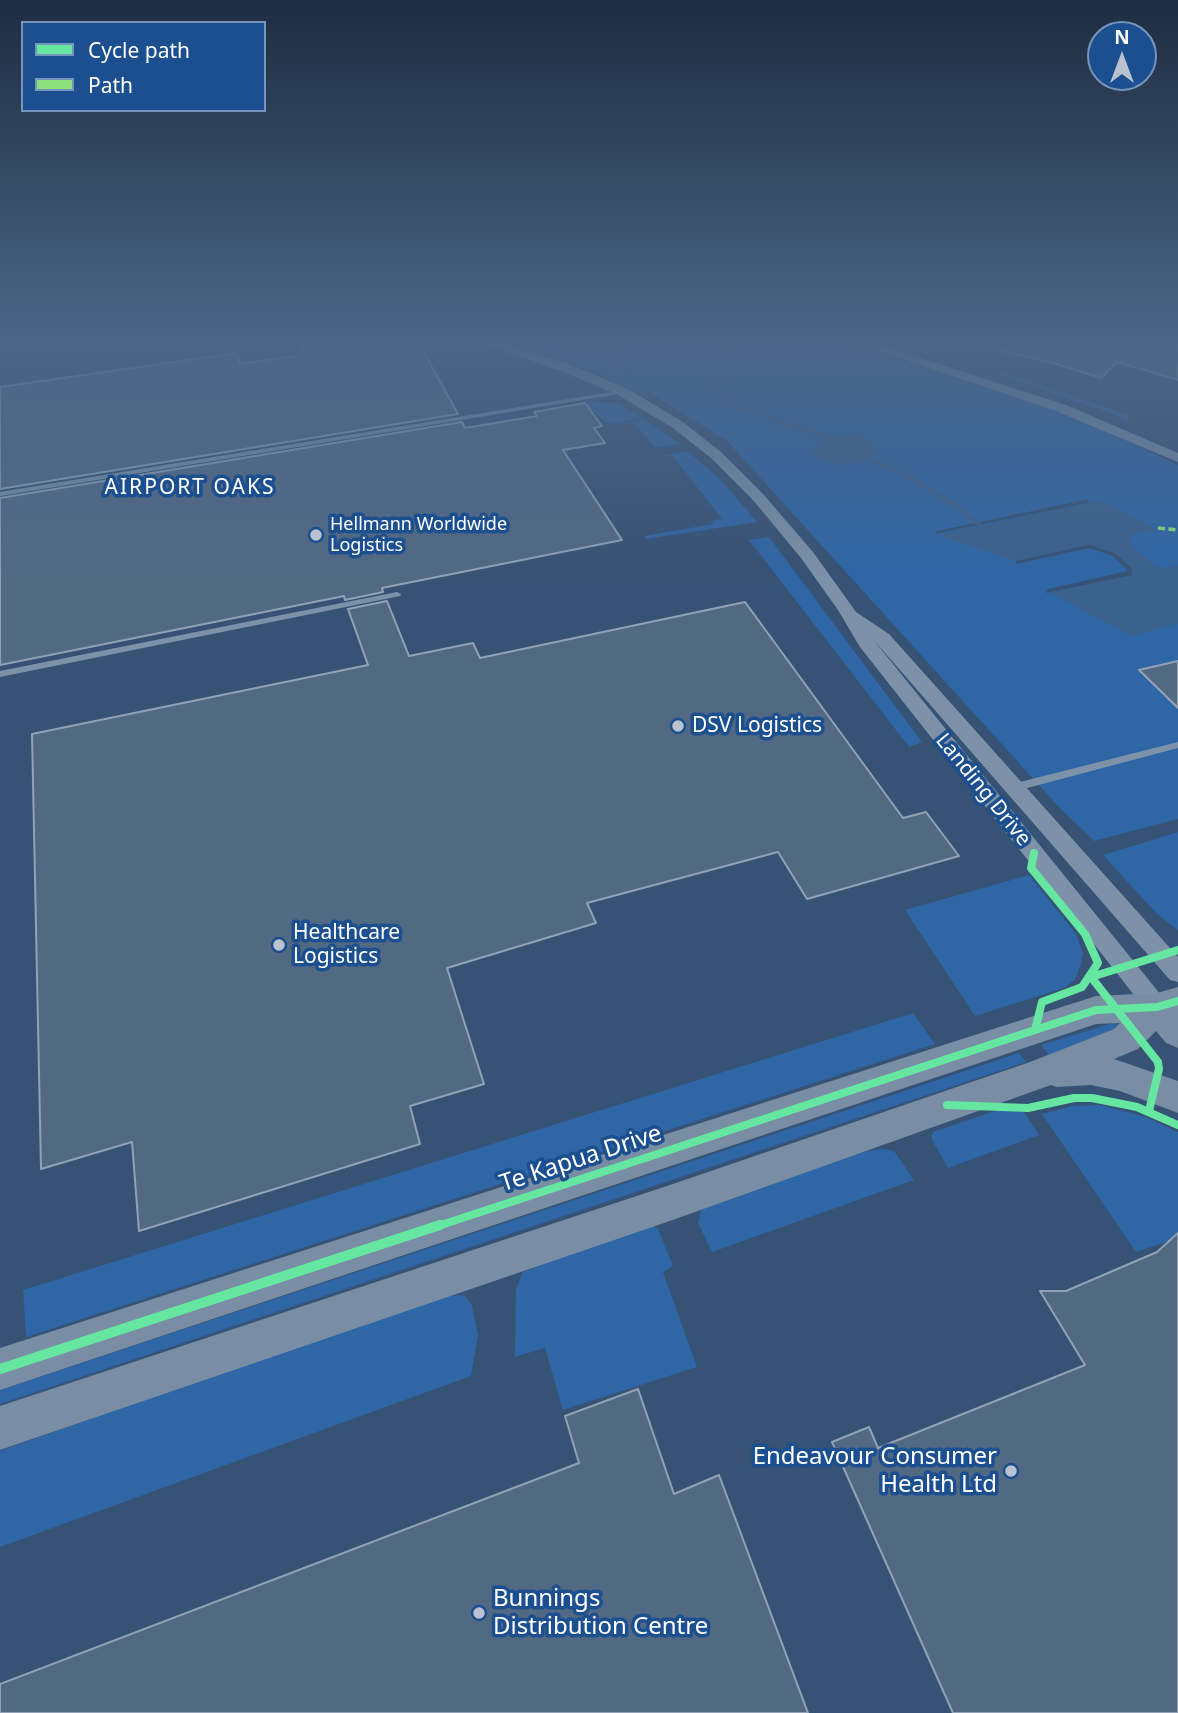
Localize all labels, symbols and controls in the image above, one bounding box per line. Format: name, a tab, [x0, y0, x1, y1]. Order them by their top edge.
legend	[21, 21, 266, 112]
north arrow	[1087, 21, 1157, 91]
text: N	[1114, 24, 1130, 50]
text: Cycle path	[88, 36, 190, 64]
text: Path	[88, 71, 133, 99]
district label: AIRPORT OAKS	[106, 475, 274, 501]
place label: Hellmann Worldwide Logistics	[330, 514, 507, 556]
marker: Hellmann Worldwide Logistics	[308, 527, 324, 543]
place label: DSV Logistics	[692, 713, 822, 739]
marker: DSV Logistics	[670, 718, 686, 734]
street label: Landing Drive	[930, 729, 1036, 851]
place label: Healthcare Logistics	[293, 920, 400, 970]
marker: Healthcare Logistics	[271, 937, 287, 953]
street label: Te Kapua Drive	[496, 1119, 666, 1199]
place label: Endeavour Consumer Health Ltd	[753, 1443, 997, 1499]
marker: Endeavour Consumer Health Ltd	[1003, 1463, 1019, 1479]
place label: Bunnings Distribution Centre	[493, 1585, 708, 1641]
marker: Bunnings Distribution Centre	[471, 1605, 487, 1621]

